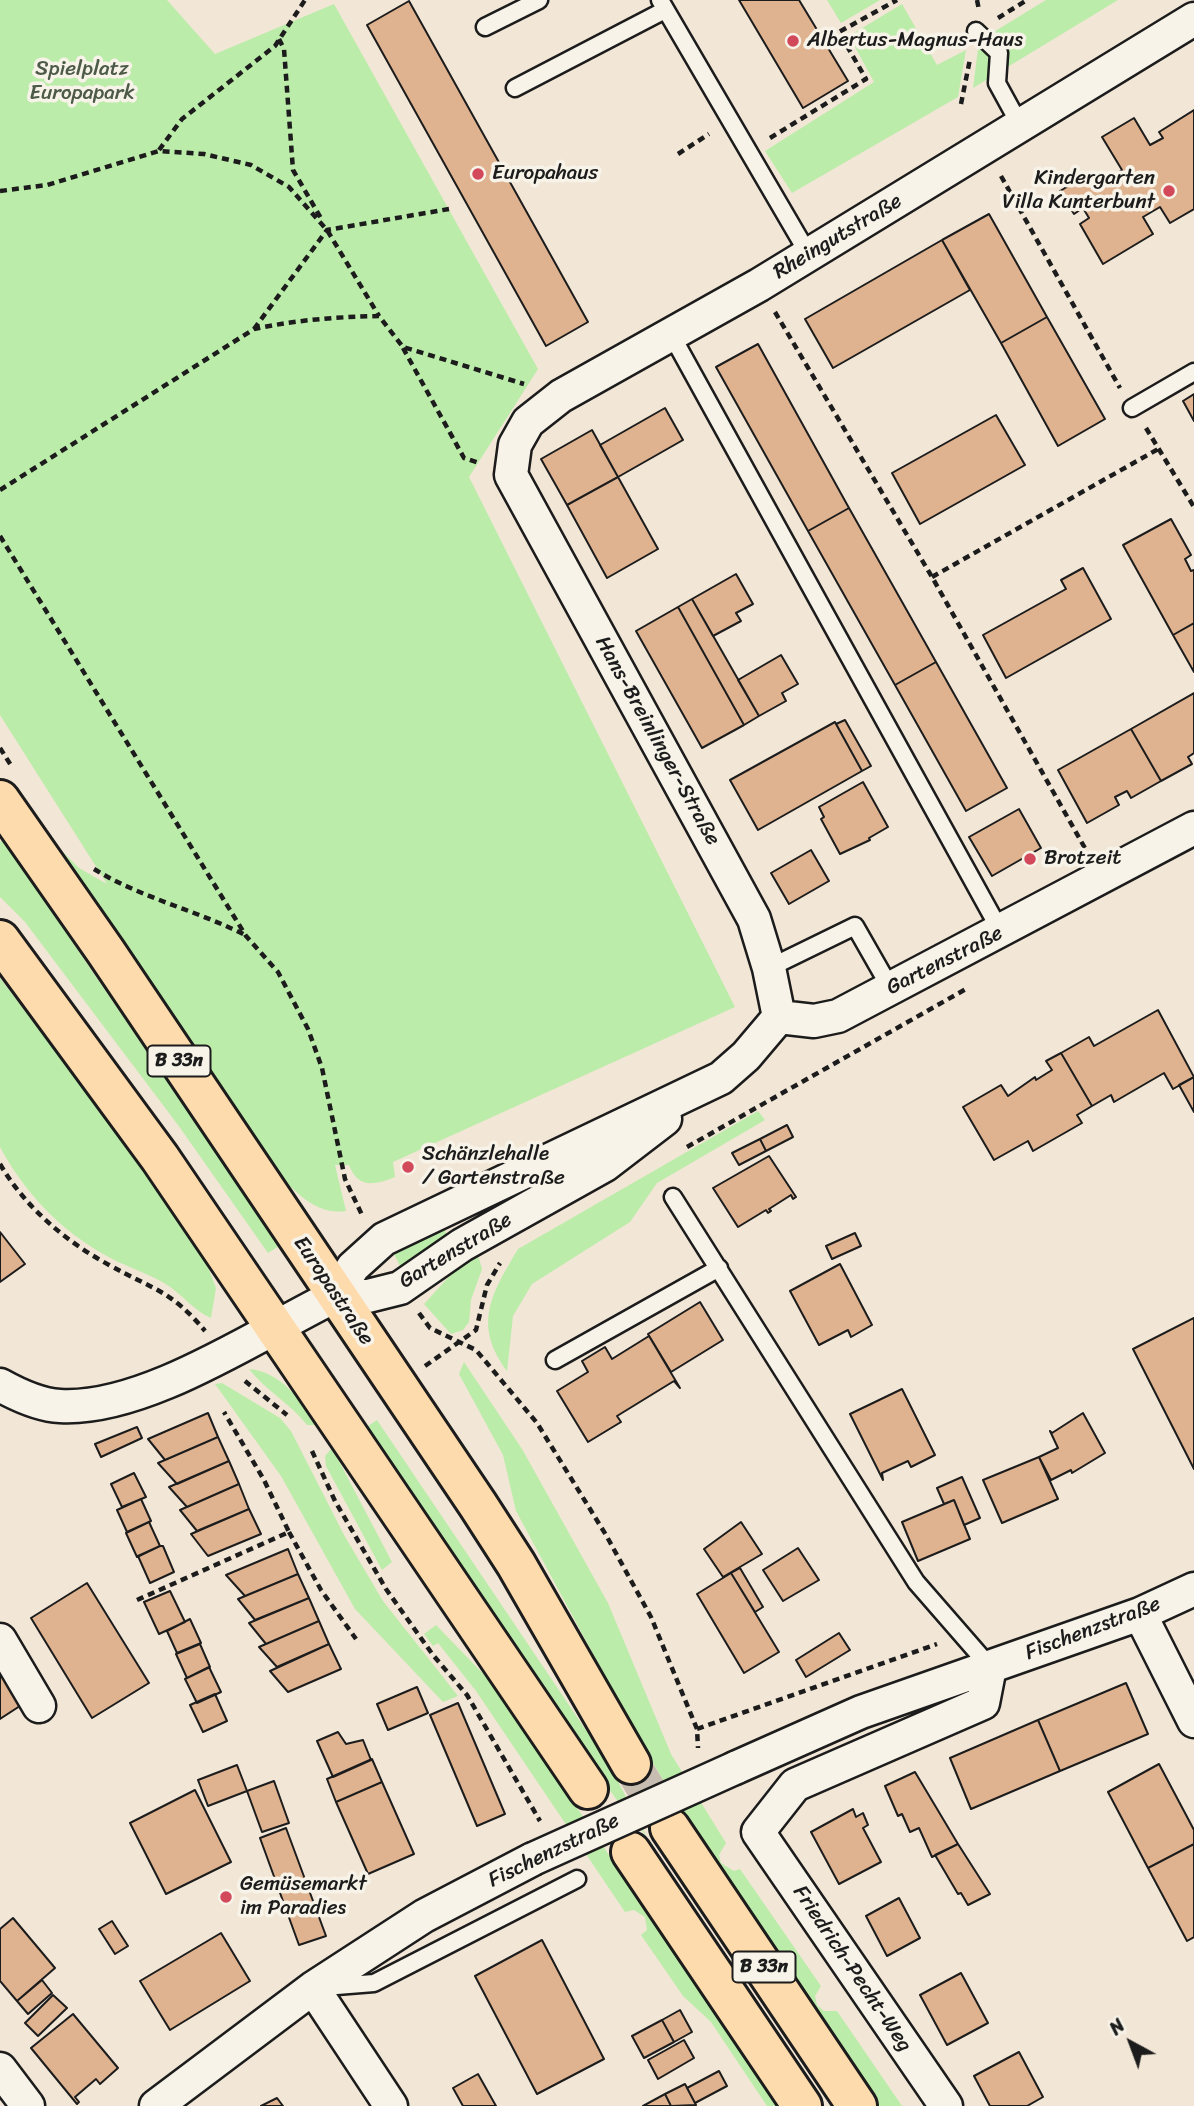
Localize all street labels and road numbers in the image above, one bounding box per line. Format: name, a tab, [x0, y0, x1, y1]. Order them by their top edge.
street label: Rheingutstraße	[769, 189, 907, 285]
street label: Hans-Breinlinger-Straße	[589, 632, 725, 850]
street label: Gartenstraße	[883, 921, 1007, 1001]
road number: B 33n	[148, 1046, 210, 1077]
street label: Gartenstraße	[395, 1208, 517, 1294]
street label: Europastraße	[287, 1232, 379, 1350]
street label: Fischenzstraße	[1022, 1592, 1164, 1666]
street label: Fischenzstraße	[484, 1808, 624, 1894]
street label: Friedrich-Pecht-Weg	[787, 1881, 917, 2057]
road number: B 33n	[732, 1952, 796, 1982]

